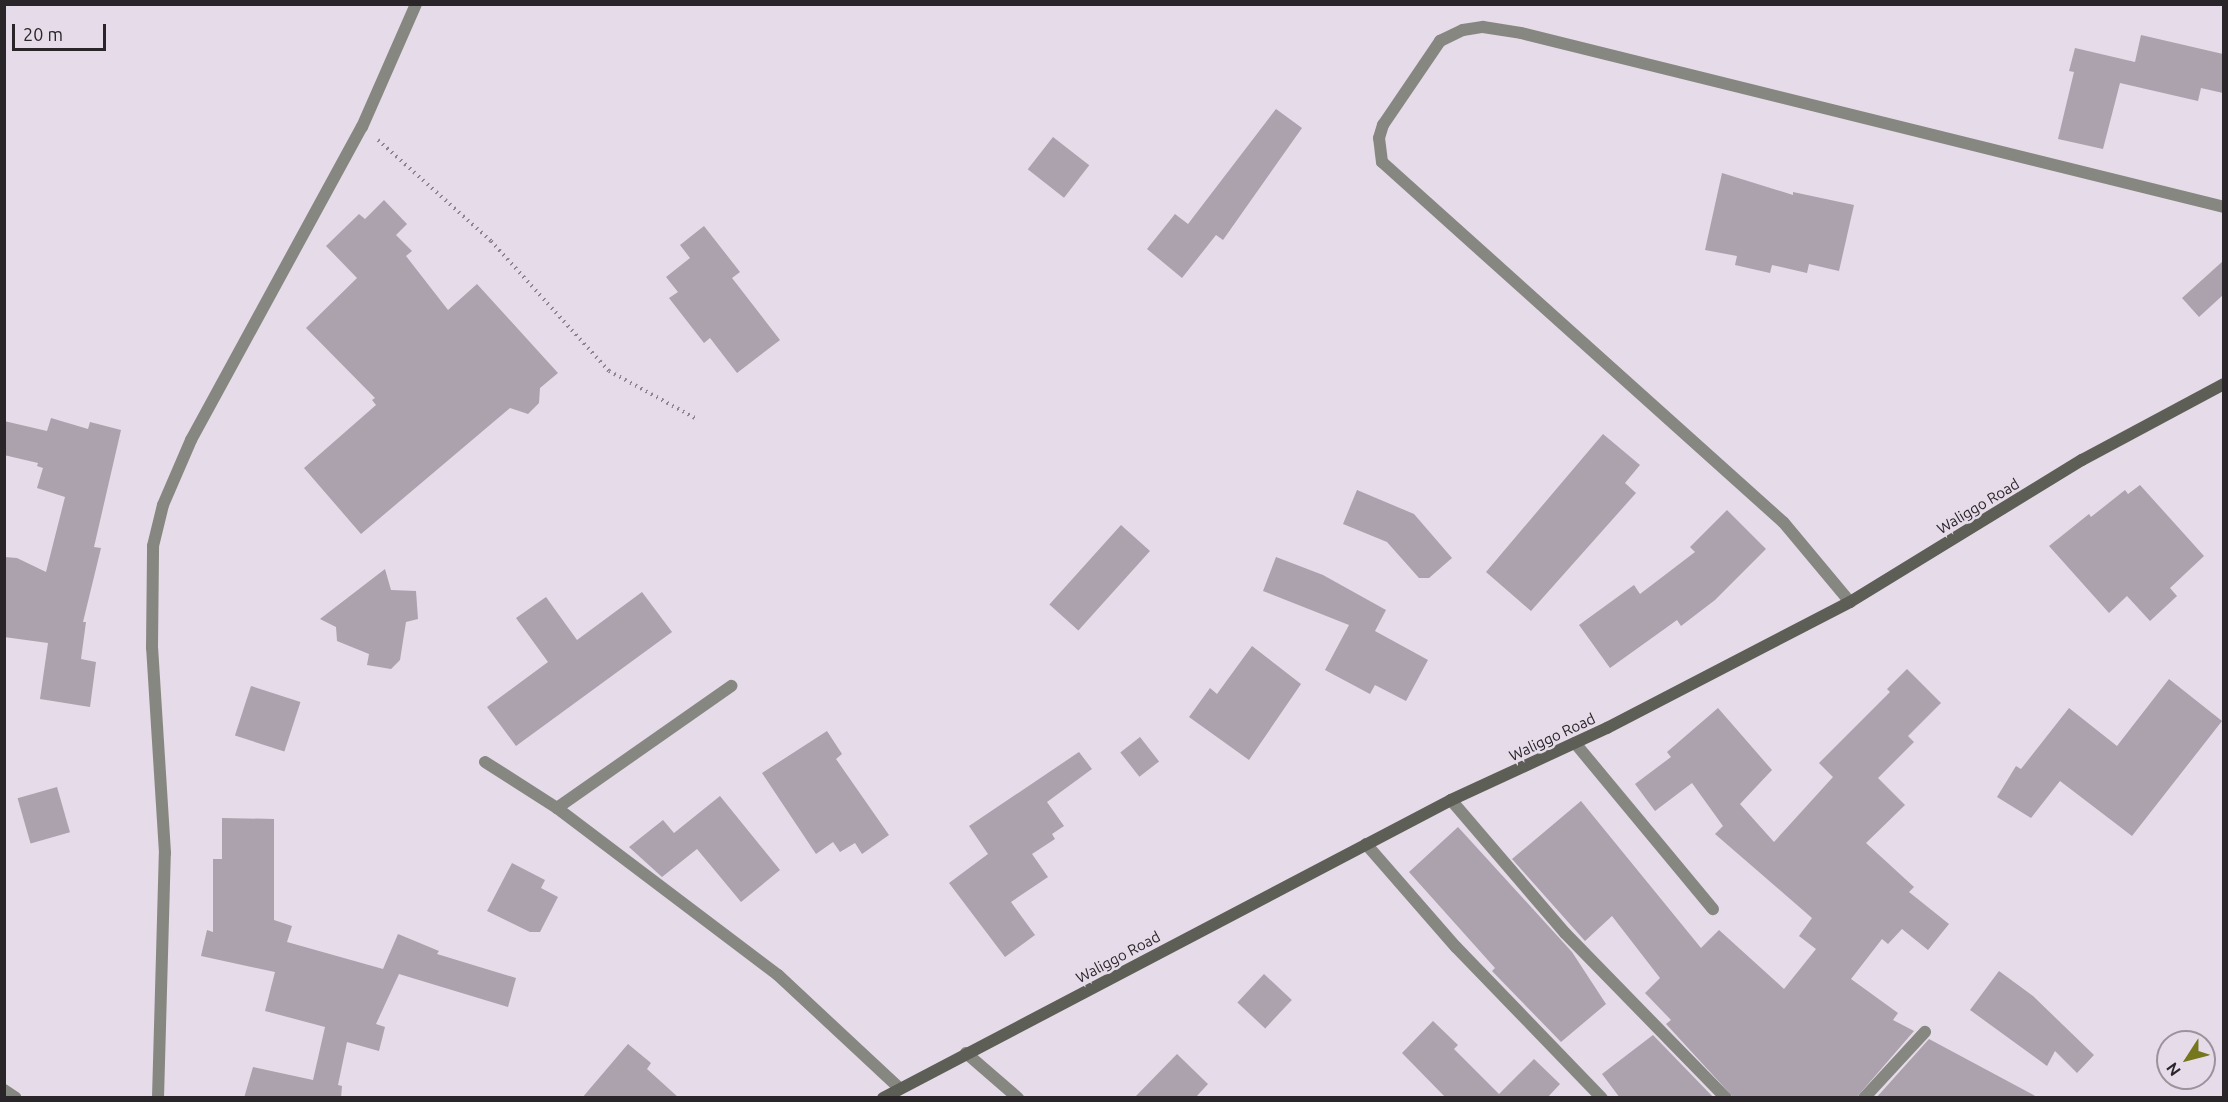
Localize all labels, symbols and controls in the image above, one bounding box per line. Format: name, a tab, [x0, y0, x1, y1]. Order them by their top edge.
scale bar	[15, 12, 110, 50]
text: 20 m	[23, 24, 63, 44]
street label: Waliggo Road	[1934, 474, 2022, 538]
street label: Waliggo Road	[1506, 709, 1598, 765]
street label: Waliggo Road	[1073, 927, 1163, 987]
north arrow	[2156, 1030, 2216, 1090]
text: N	[2162, 1059, 2184, 1080]

